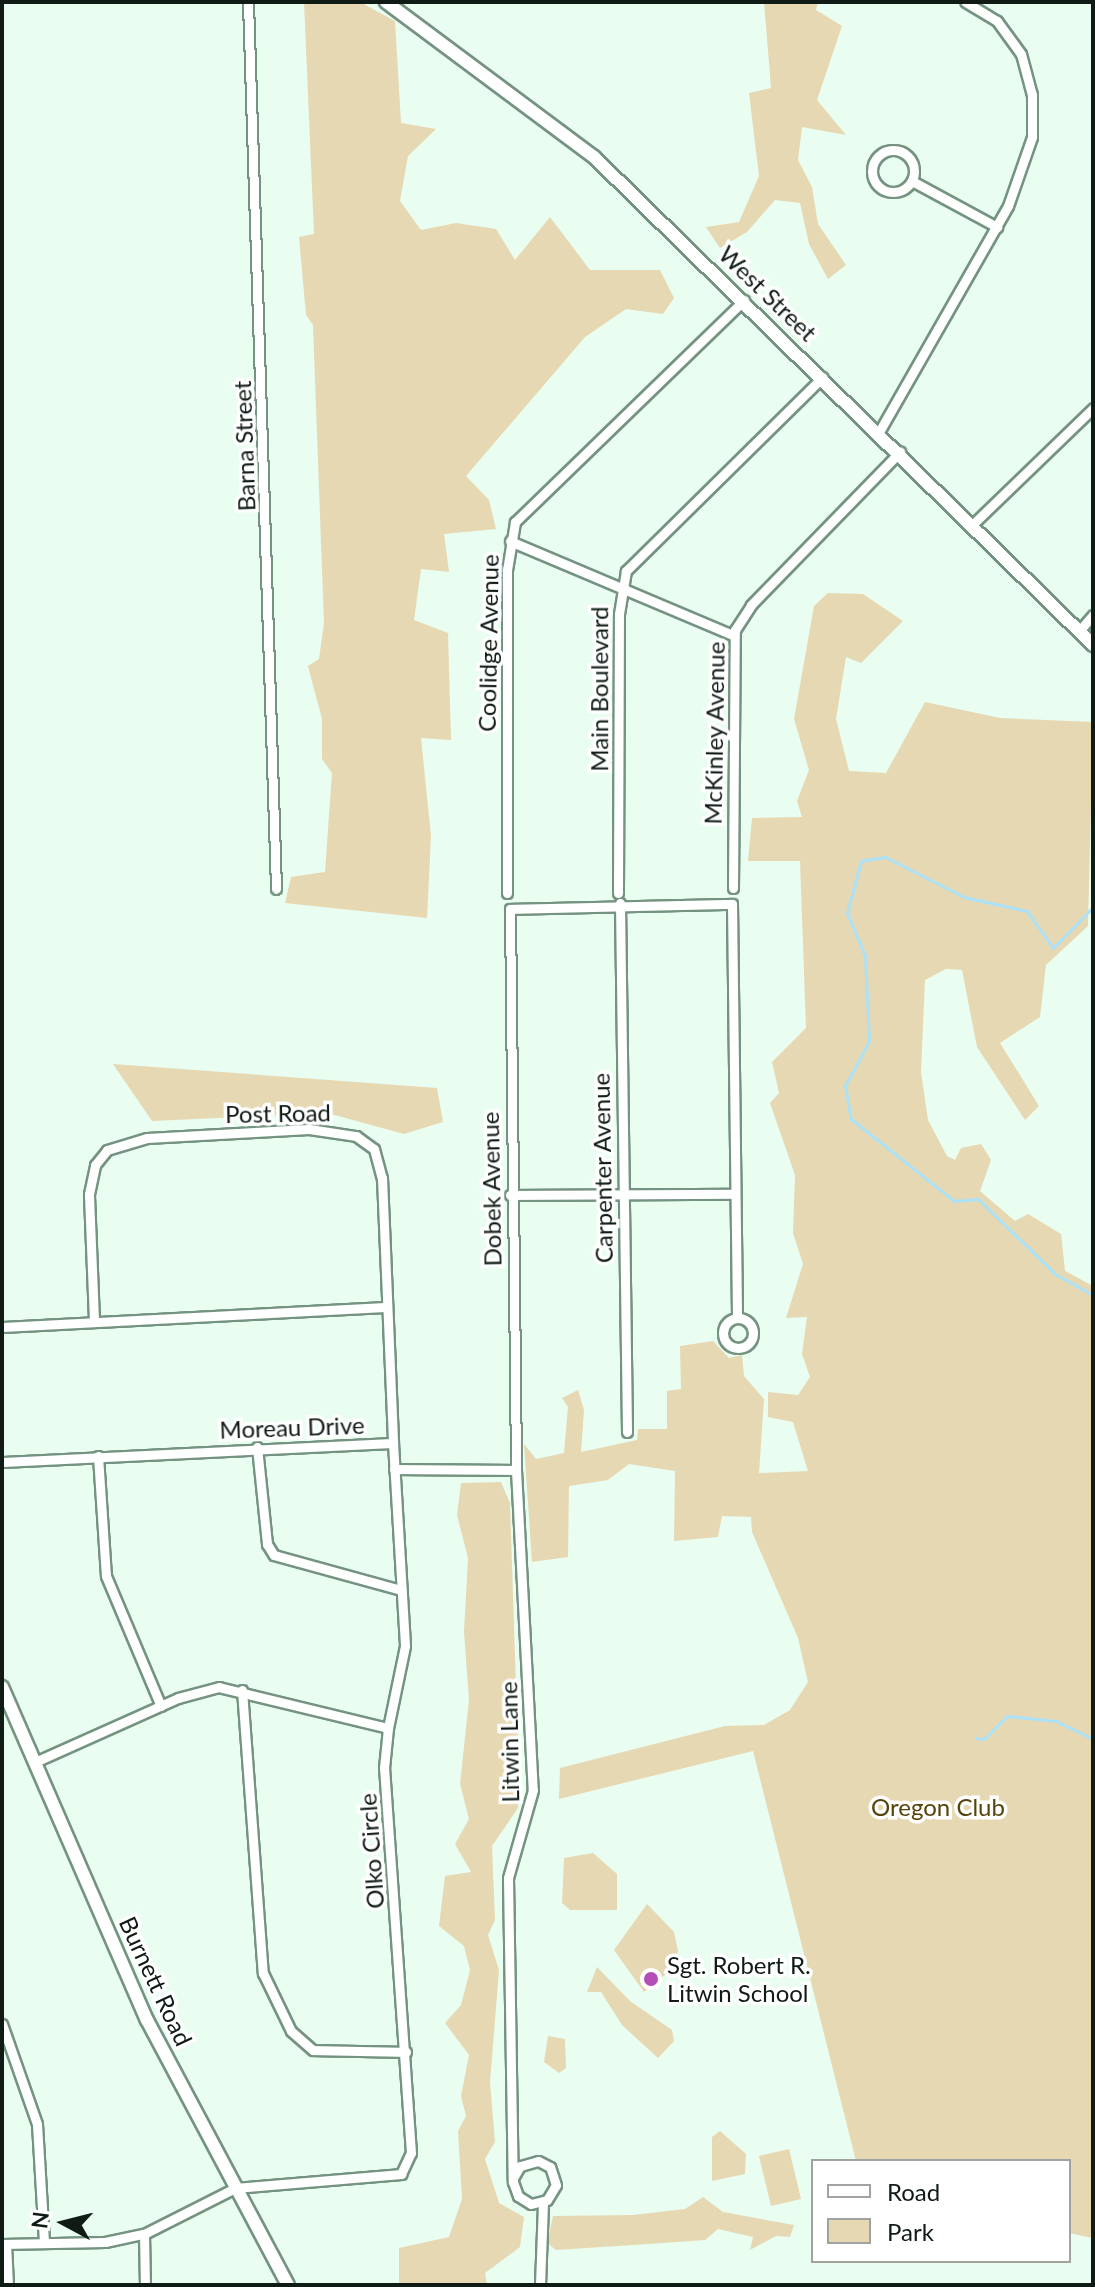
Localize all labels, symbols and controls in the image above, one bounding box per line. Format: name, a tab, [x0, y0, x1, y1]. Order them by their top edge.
street label: West Street	[713, 239, 823, 347]
street label: Barna Street	[227, 380, 261, 512]
street label: Coolidge Avenue	[472, 554, 504, 732]
street label: Main Boulevard	[585, 606, 613, 772]
street label: McKinley Avenue	[698, 641, 730, 825]
street label: Carpenter Avenue	[586, 1072, 618, 1264]
street label: Post Road	[225, 1098, 331, 1128]
street label: Dobek Avenue	[475, 1111, 507, 1267]
street label: Moreau Drive	[219, 1410, 365, 1444]
street label: Litwin Lane	[494, 1681, 524, 1803]
street label: Olko Circle	[353, 1792, 389, 1910]
park label: Oregon Club	[871, 1793, 1005, 1821]
street label: Burnett Road	[114, 1912, 198, 2050]
place label: Sgt. Robert R. Litwin School	[667, 1951, 811, 2007]
marker: Sgt. Robert R. Litwin School	[642, 1970, 660, 1988]
legend	[811, 2159, 1071, 2263]
text: Road	[887, 2177, 940, 2206]
north arrow	[24, 2183, 104, 2263]
text: N	[25, 2210, 54, 2230]
text: Park	[887, 2217, 934, 2246]

